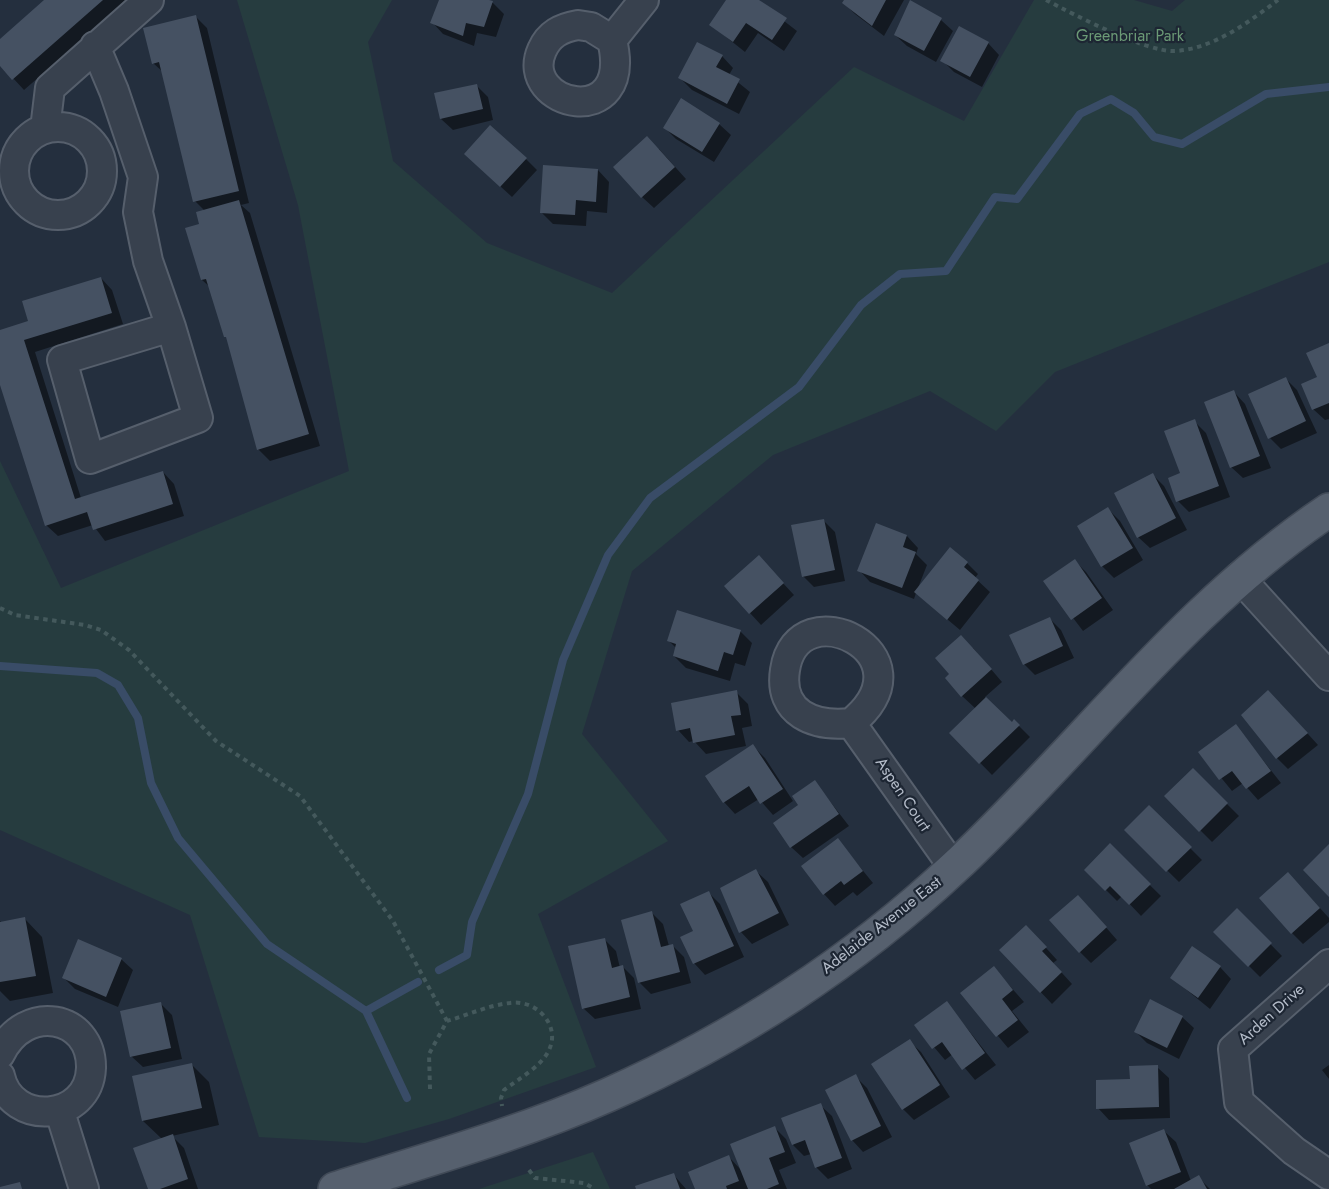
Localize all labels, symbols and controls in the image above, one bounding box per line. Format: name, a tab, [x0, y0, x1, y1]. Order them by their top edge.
park label: Greenbriar Park	[1076, 27, 1184, 47]
street label: Aspen Court	[870, 754, 934, 836]
street label: Adelaide Avenue East	[818, 873, 946, 979]
street label: Arden Drive	[1235, 980, 1309, 1050]

